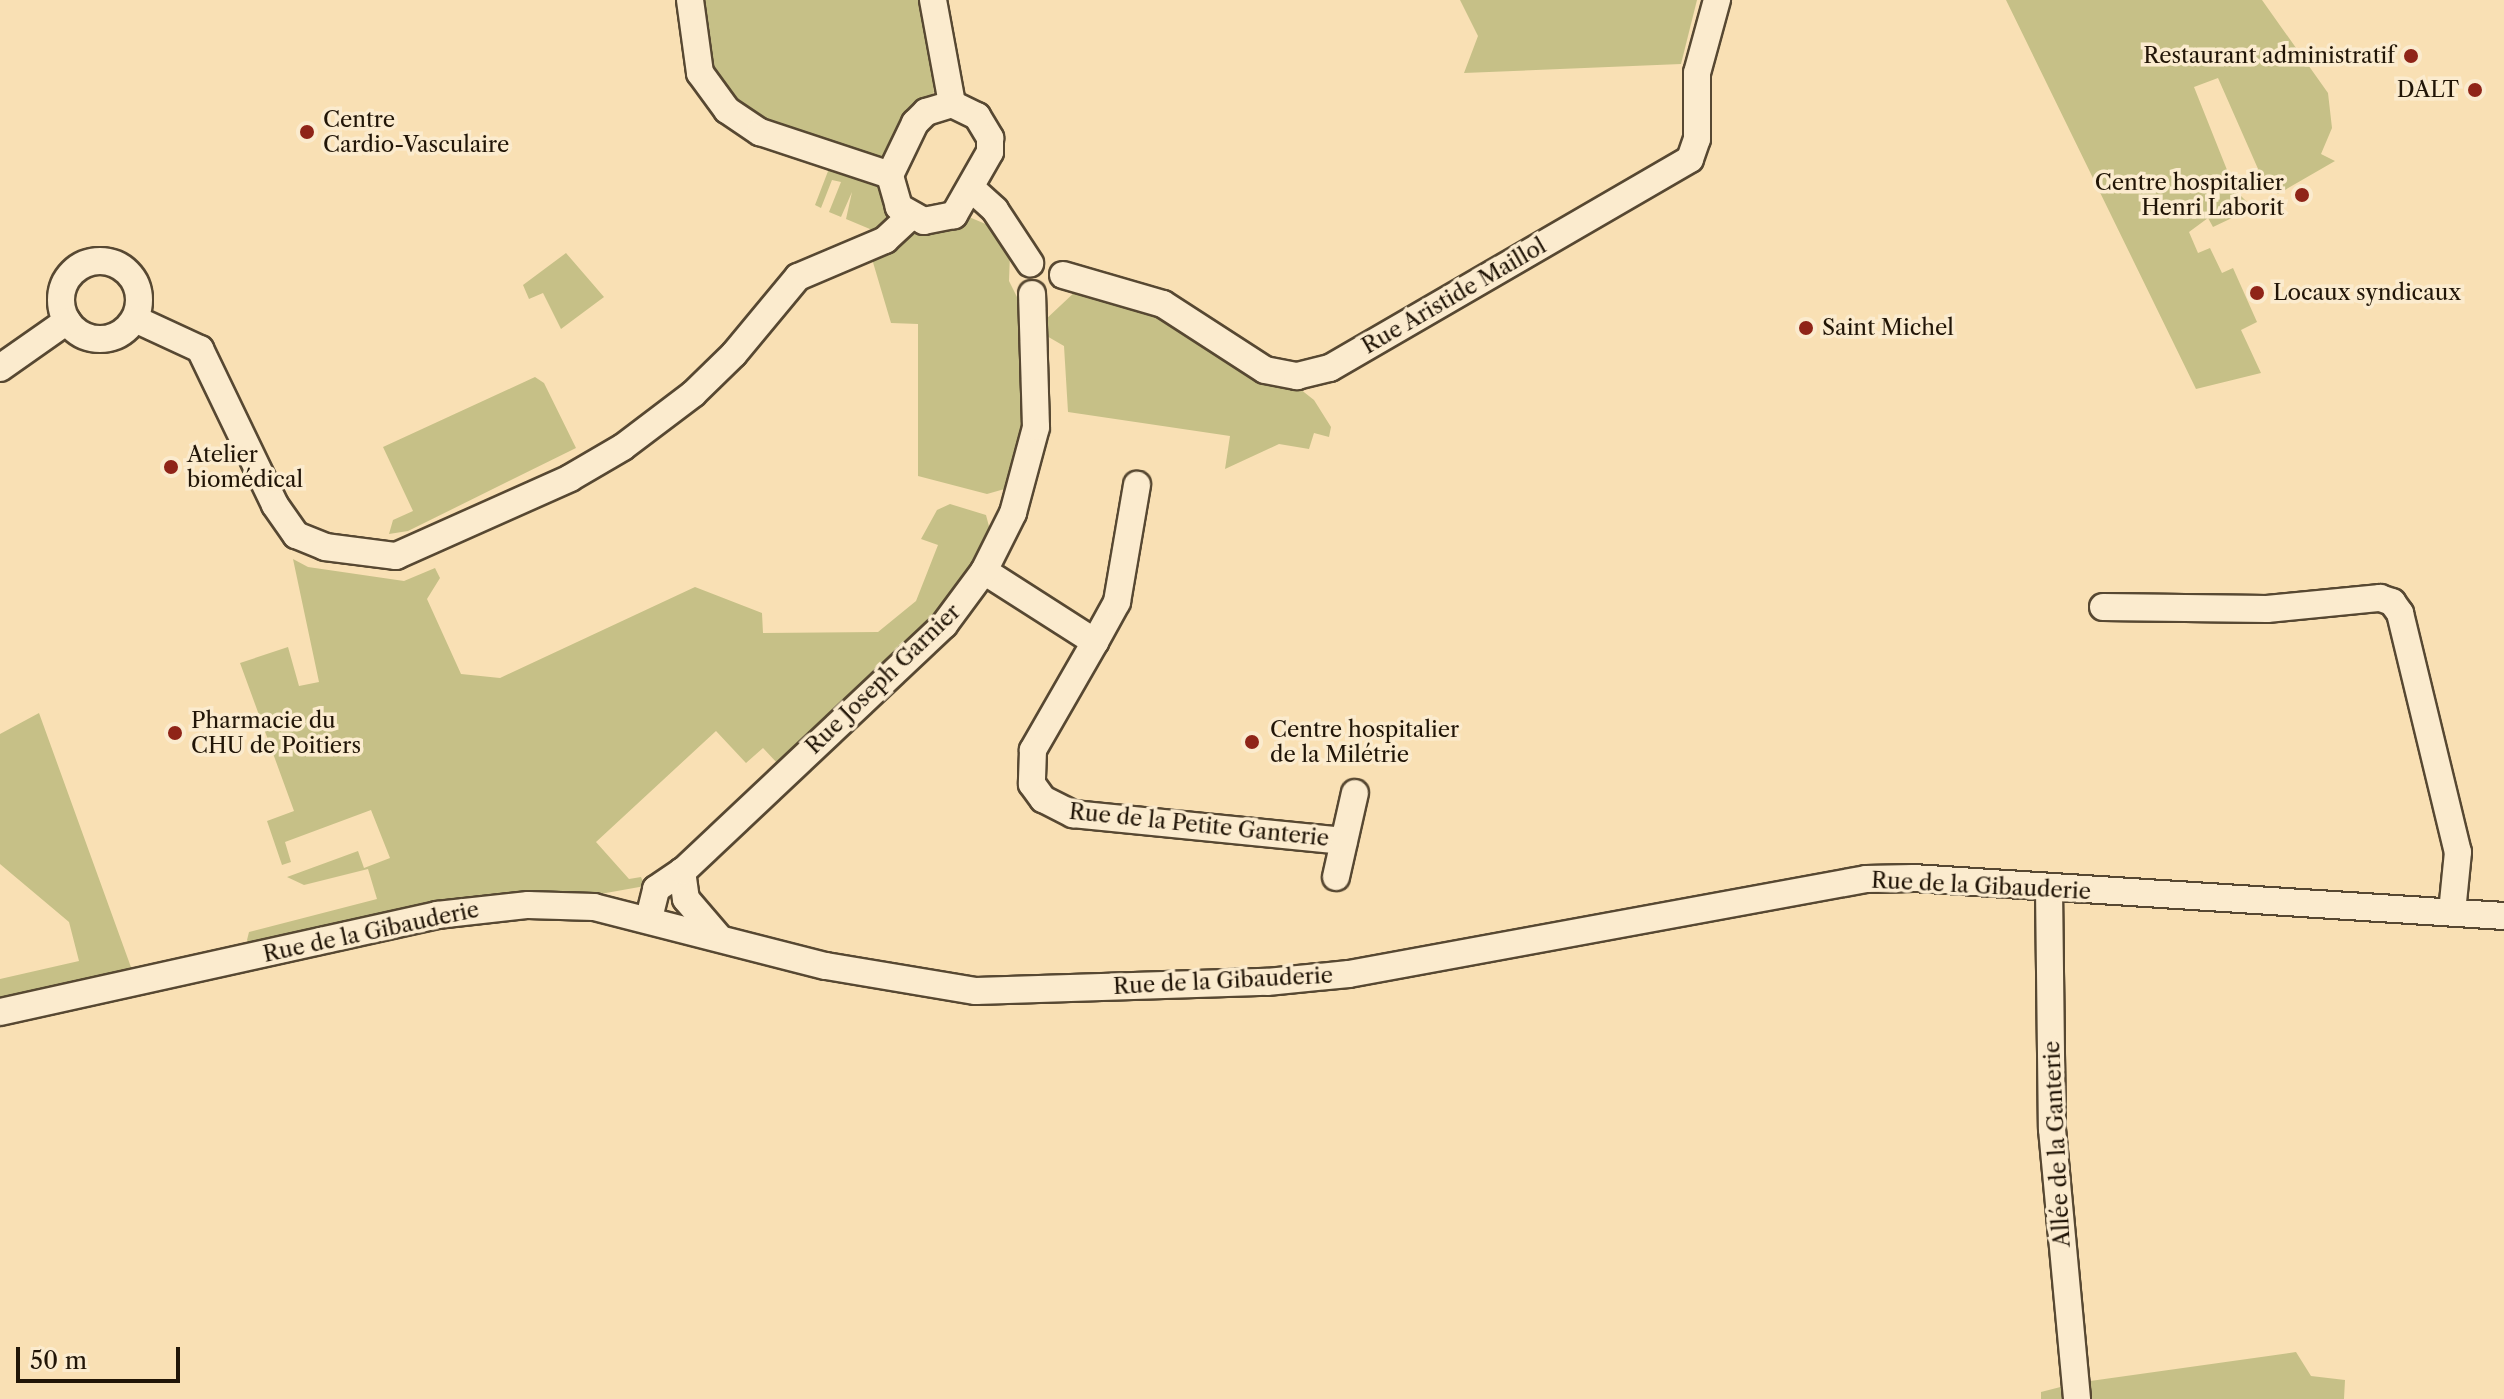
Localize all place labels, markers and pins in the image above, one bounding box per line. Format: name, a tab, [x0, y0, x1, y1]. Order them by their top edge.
place label: Restaurant administratif	[2143, 43, 2395, 69]
marker: Restaurant administratif	[2402, 47, 2420, 65]
place label: DALT	[2397, 77, 2459, 103]
marker: DALT	[2466, 81, 2484, 99]
place label: Centre Cardio-Vasculaire	[323, 106, 509, 158]
marker: Centre Cardio-Vasculaire	[298, 123, 316, 141]
place label: Centre hospitalier Henri Laborit	[2095, 169, 2284, 220]
marker: Centre hospitalier Henri Laborit	[2291, 184, 2313, 206]
place label: Locaux syndicaux	[2273, 280, 2461, 306]
marker: Locaux syndicaux	[2248, 284, 2266, 302]
place label: Saint Michel	[1822, 315, 1954, 341]
marker: Saint Michel	[1797, 319, 1815, 337]
place label: Atelier biomédical	[187, 441, 303, 492]
marker: Atelier biomédical	[162, 458, 180, 476]
place label: Pharmacie du CHU de Poitiers	[191, 707, 361, 758]
place label: Centre hospitalier de la Milétrie	[1270, 716, 1459, 768]
marker: Pharmacie du CHU de Poitiers	[166, 724, 184, 742]
marker: Centre hospitalier de la Milétrie	[1241, 731, 1263, 753]

